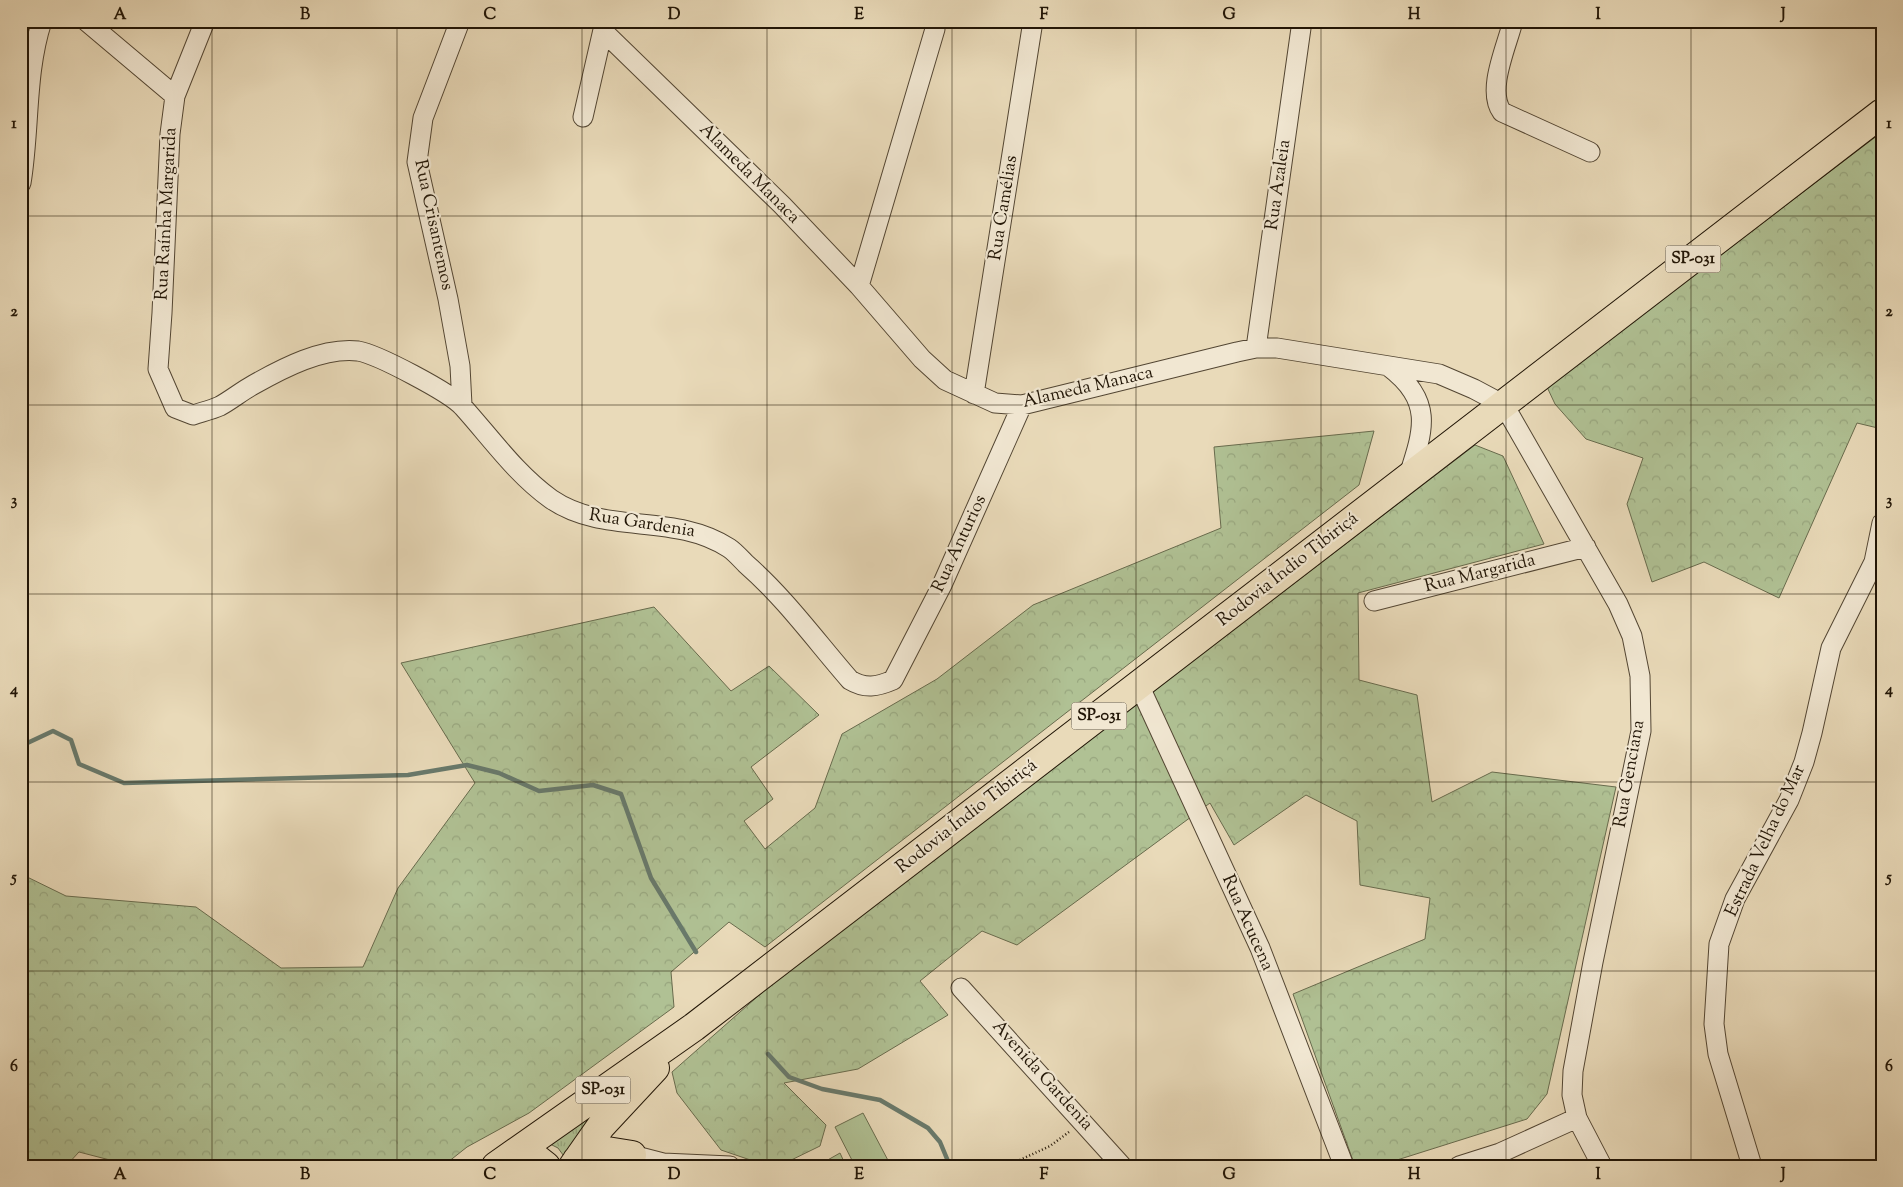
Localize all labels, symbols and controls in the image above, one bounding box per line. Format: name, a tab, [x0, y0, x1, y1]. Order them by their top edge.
text: A	[114, 4, 127, 27]
text: B	[300, 4, 310, 27]
text: C	[484, 4, 497, 27]
text: D	[668, 4, 681, 27]
text: E	[854, 4, 864, 27]
text: F	[1040, 4, 1049, 27]
text: G	[1222, 4, 1236, 27]
text: H	[1408, 4, 1421, 27]
text: I	[1595, 4, 1601, 27]
text: J	[1779, 4, 1786, 27]
text: 1	[11, 113, 17, 136]
text: 1	[1886, 113, 1892, 136]
street label: Alameda Manaca	[693, 118, 805, 230]
street label: Rua Raínha Margarida	[149, 127, 185, 301]
street label: Rua Azaleia	[1260, 138, 1298, 232]
street label: Rua Camélias	[983, 154, 1025, 262]
street label: Rua Crisantemos	[406, 157, 460, 293]
road number: SP-031	[1666, 245, 1720, 272]
text: 2	[10, 301, 18, 324]
text: 2	[1885, 301, 1893, 324]
street label: Alameda Manaca	[1020, 360, 1156, 416]
text: 3	[11, 490, 18, 513]
text: 3	[1886, 490, 1893, 513]
street label: Rua Anturios	[926, 491, 994, 597]
street label: Rua Gardenia	[587, 503, 697, 545]
street label: Rodovia Índio Tibiriçá	[1212, 506, 1364, 634]
street label: Rua Margarida	[1422, 548, 1538, 600]
text: 4	[9, 679, 18, 702]
text: 4	[1884, 679, 1893, 702]
road number: SP-031	[1072, 702, 1126, 729]
street label: Rua Genciana	[1608, 718, 1652, 830]
street label: Rodovia Índio Tibiriçá	[891, 753, 1043, 881]
street label: Estrada Velha do Mar	[1719, 761, 1813, 921]
text: 5	[9, 867, 17, 890]
text: 5	[1884, 867, 1892, 890]
street label: Rua Acucena	[1214, 871, 1280, 975]
street label: Avenida Gardenia	[985, 1015, 1099, 1137]
text: 6	[10, 1056, 18, 1079]
text: 6	[1885, 1056, 1893, 1079]
road number: SP-031	[576, 1076, 630, 1104]
text: A	[114, 1164, 127, 1187]
text: B	[300, 1164, 310, 1187]
text: C	[484, 1164, 497, 1187]
text: D	[668, 1164, 681, 1187]
text: E	[854, 1164, 864, 1187]
text: F	[1040, 1164, 1049, 1187]
text: G	[1222, 1164, 1236, 1187]
text: H	[1408, 1164, 1421, 1187]
text: I	[1595, 1164, 1601, 1187]
text: J	[1779, 1164, 1786, 1187]

